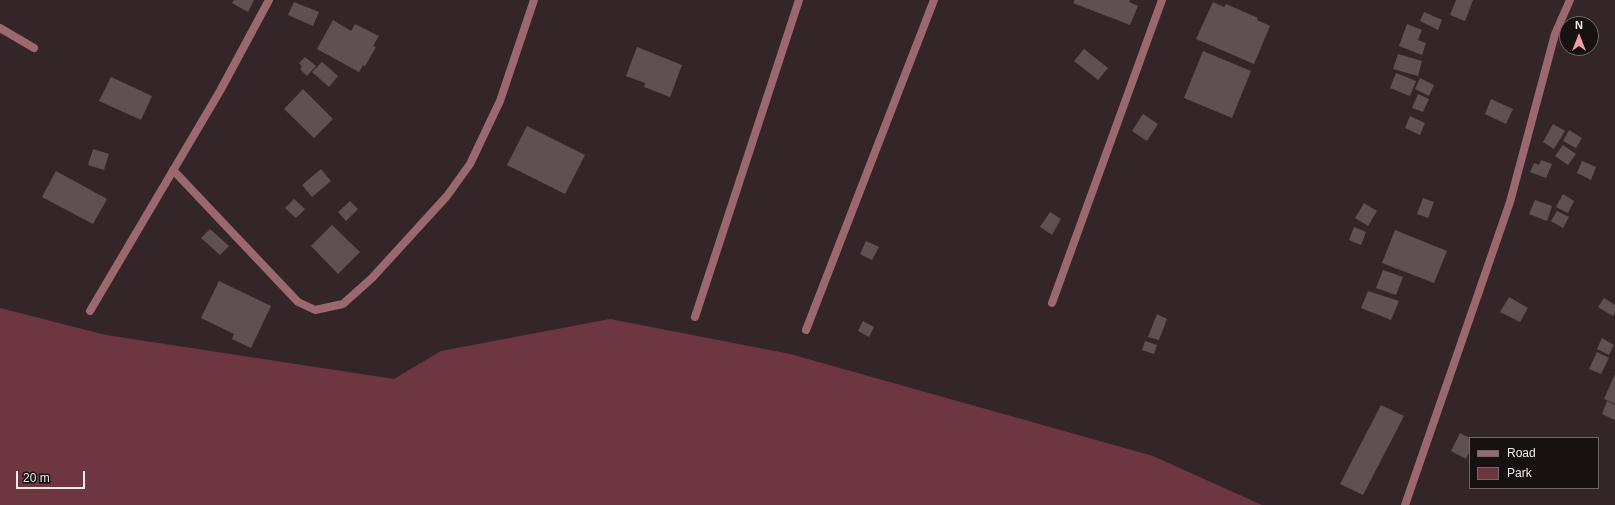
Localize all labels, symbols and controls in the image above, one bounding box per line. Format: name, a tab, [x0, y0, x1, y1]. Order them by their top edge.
north arrow	[1559, 16, 1599, 56]
text: N	[1575, 19, 1583, 31]
legend	[1469, 437, 1599, 489]
text: Road	[1507, 446, 1536, 460]
scale bar	[18, 463, 87, 489]
text: Park	[1507, 466, 1532, 480]
text: 20 m	[23, 471, 50, 485]

